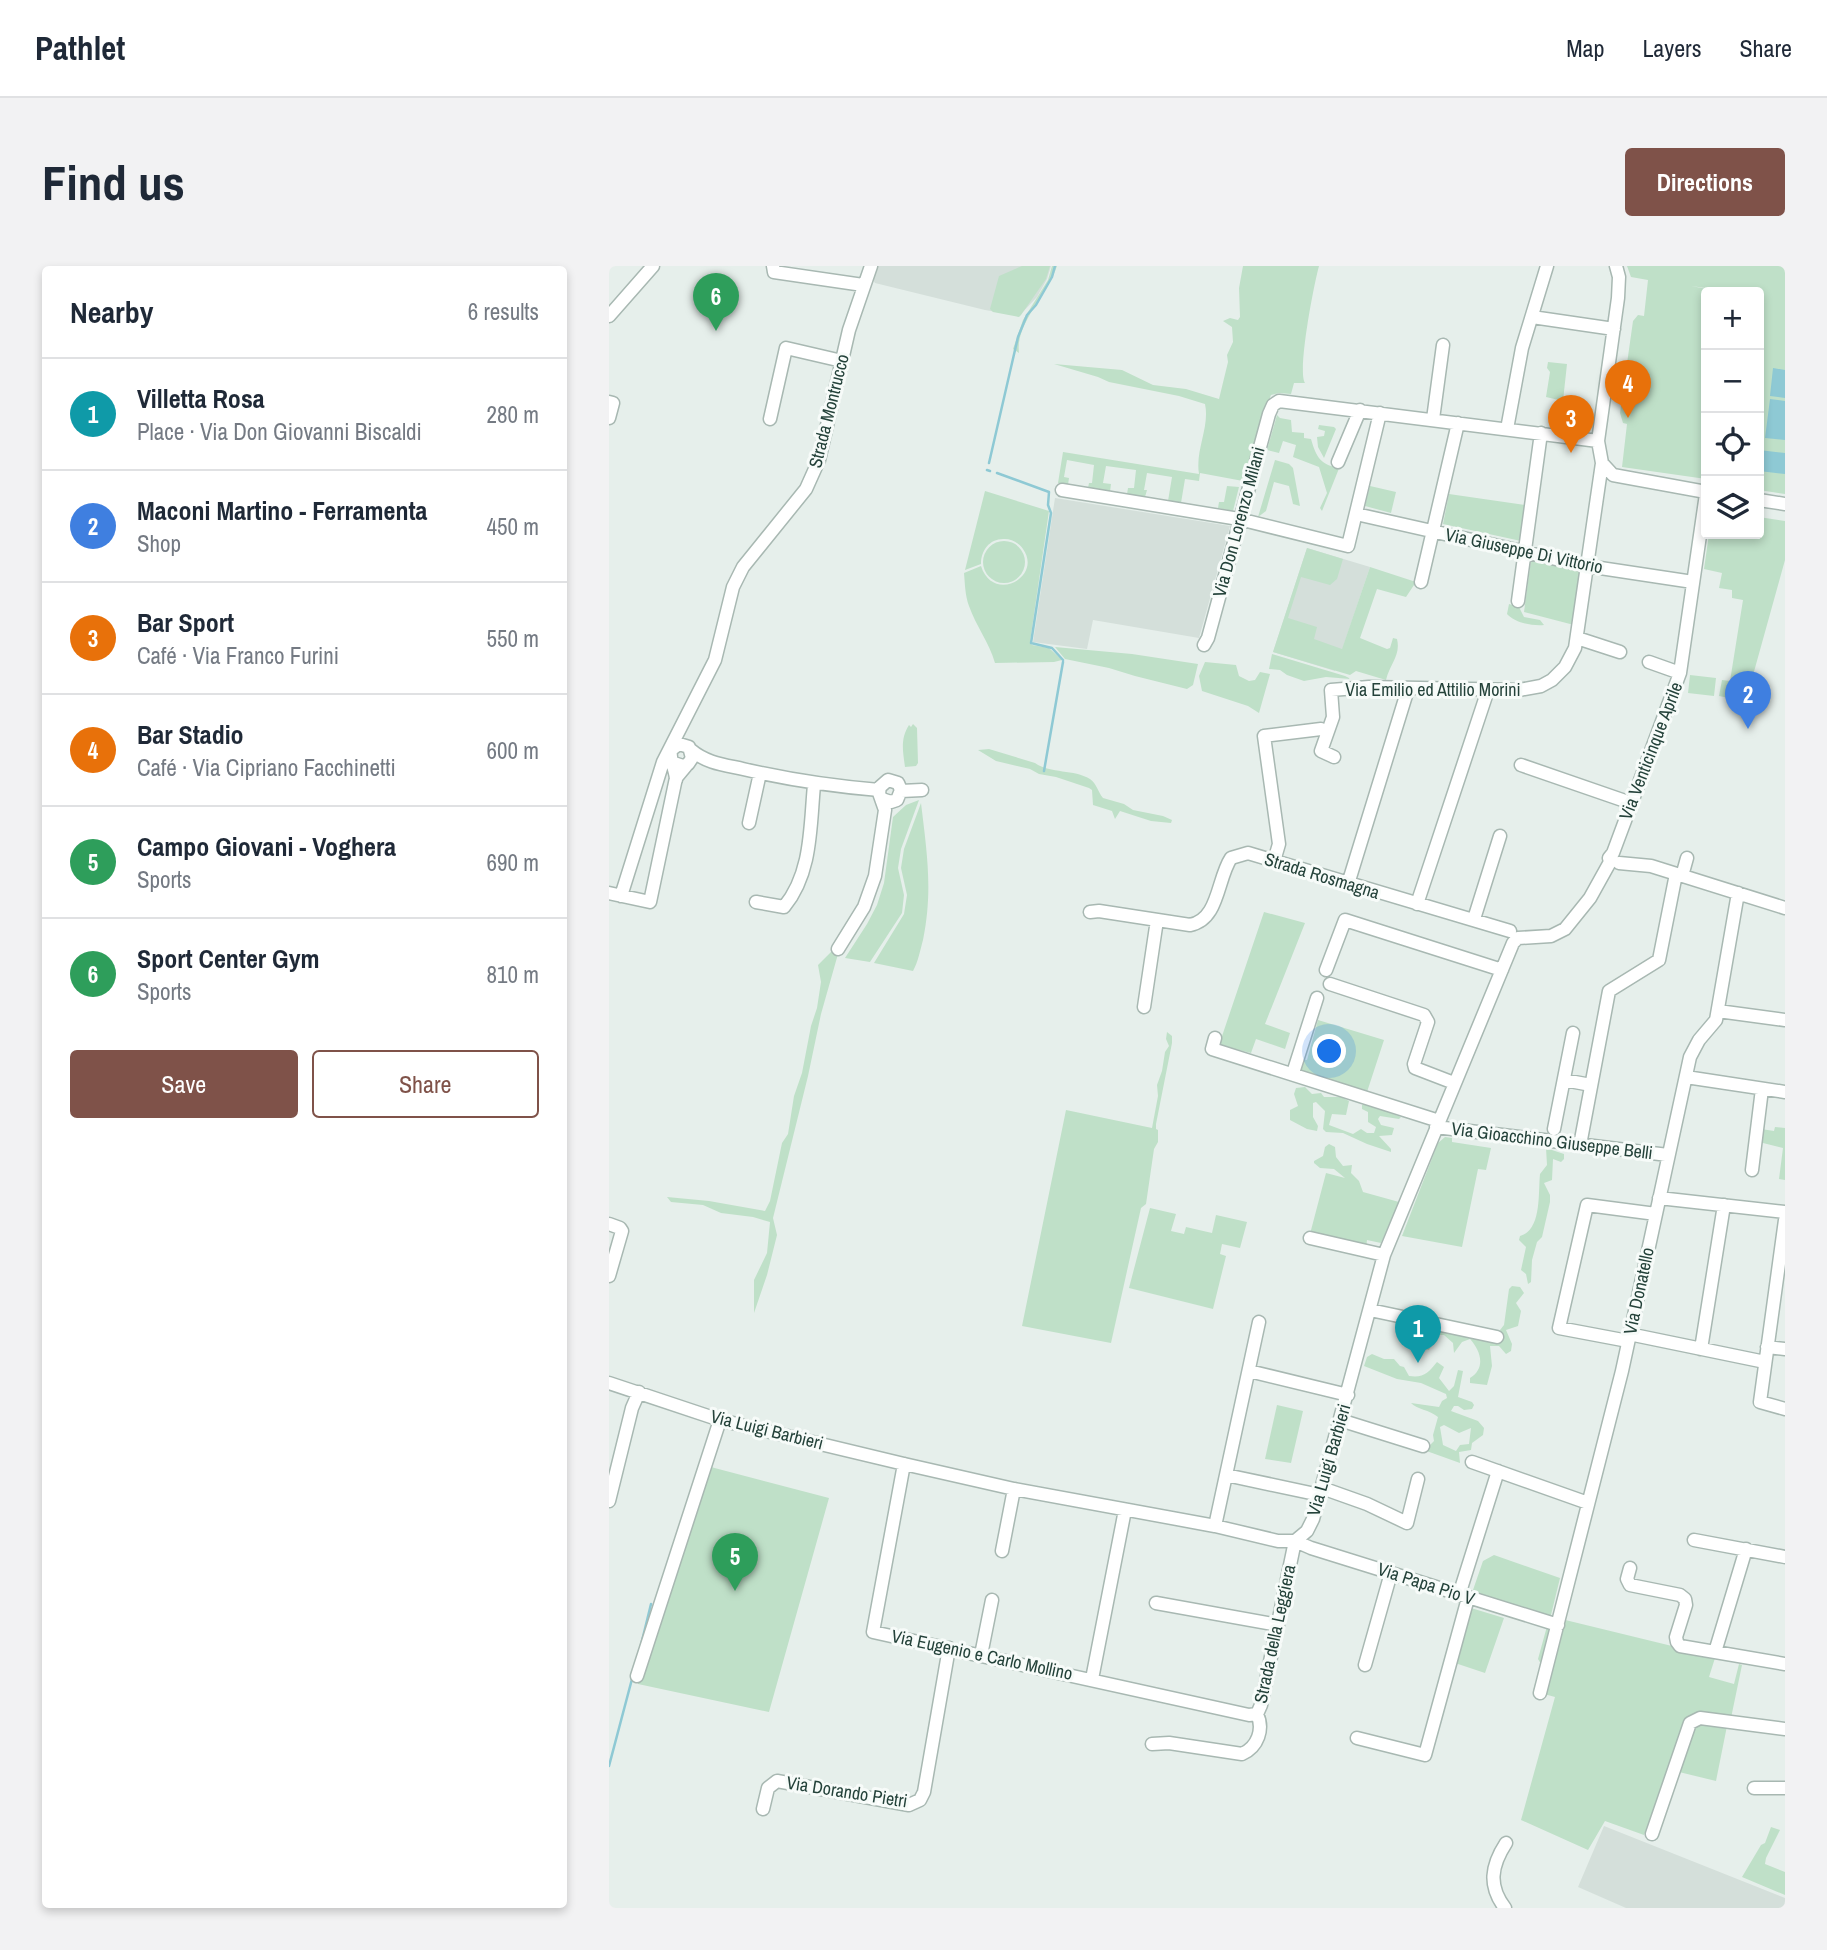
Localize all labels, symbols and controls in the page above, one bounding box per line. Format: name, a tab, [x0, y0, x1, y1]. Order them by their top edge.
text: Pathlet	[35, 26, 125, 70]
text: Map	[1566, 32, 1604, 64]
text: Layers	[1642, 32, 1701, 64]
text: Share	[1739, 32, 1792, 64]
button: Directions	[1625, 148, 1785, 216]
text: Find us	[42, 149, 185, 215]
pin: 6	[693, 273, 739, 331]
map controls	[1701, 287, 1764, 539]
button: +	[1701, 287, 1764, 350]
text: Nearby	[70, 292, 153, 332]
text: 6 results	[468, 296, 539, 327]
button: −	[1701, 350, 1764, 413]
street label: Strada Montrucco	[802, 351, 855, 470]
pin: 4	[1605, 360, 1651, 418]
text: Villetta Rosa	[137, 381, 265, 416]
pin: 3	[1548, 395, 1594, 453]
text: 1	[88, 399, 98, 430]
text: 280 m	[487, 399, 539, 430]
button: locate	[1701, 413, 1764, 476]
text: Place · Via Don Giovanni Biscaldi	[137, 416, 422, 447]
street label: Via Don Lorenzo Milani	[1206, 444, 1271, 600]
button: layers	[1701, 476, 1764, 539]
text: Maconi Martino - Ferramenta	[137, 493, 427, 528]
text: 2	[88, 511, 98, 542]
text: 450 m	[487, 511, 539, 542]
street label: Via Giuseppe Di Vittorio	[1443, 522, 1605, 579]
text: Shop	[137, 528, 181, 559]
text: Bar Sport	[137, 605, 234, 640]
text: 3	[88, 623, 98, 654]
text: 550 m	[487, 623, 539, 654]
text: Café · Via Franco Furini	[137, 640, 339, 671]
pin: 2	[1725, 671, 1771, 729]
street label: Via Emilio ed Attilio Morini	[1345, 677, 1521, 702]
street label: Via Venticinque Aprile	[1613, 678, 1688, 823]
text: Bar Stadio	[137, 717, 244, 752]
text: 4	[88, 735, 98, 766]
text: 600 m	[487, 735, 539, 766]
text: Café · Via Cipriano Facchinetti	[137, 752, 396, 783]
text: Campo Giovani - Voghera	[137, 829, 396, 864]
street label: Strada Rosmagna	[1262, 846, 1383, 905]
text: 5	[88, 847, 98, 878]
text: 690 m	[487, 847, 539, 878]
text: Sports	[137, 864, 192, 895]
text: Sport Center Gym	[137, 941, 319, 976]
text: 6	[88, 959, 98, 990]
text: 810 m	[487, 959, 539, 990]
text: Sports	[137, 976, 192, 1007]
your location	[1312, 1034, 1346, 1068]
button: Save	[70, 1050, 298, 1118]
button: Share	[312, 1050, 539, 1118]
street label: Via Gioacchino Giuseppe Belli	[1450, 1116, 1654, 1165]
street label: Via Donatello	[1617, 1245, 1660, 1337]
pin: 1	[1395, 1305, 1441, 1363]
street label: Via Luigi Barbieri	[1301, 1401, 1356, 1519]
street label: Via Luigi Barbieri	[708, 1403, 826, 1456]
pin: 5	[712, 1533, 758, 1591]
street label: Via Papa Pio V	[1374, 1556, 1478, 1611]
street label: Strada della Leggiera	[1248, 1562, 1301, 1706]
street label: Via Eugenio e Carlo Mollino	[889, 1623, 1075, 1686]
street label: Via Dorando Pietri	[785, 1770, 909, 1813]

